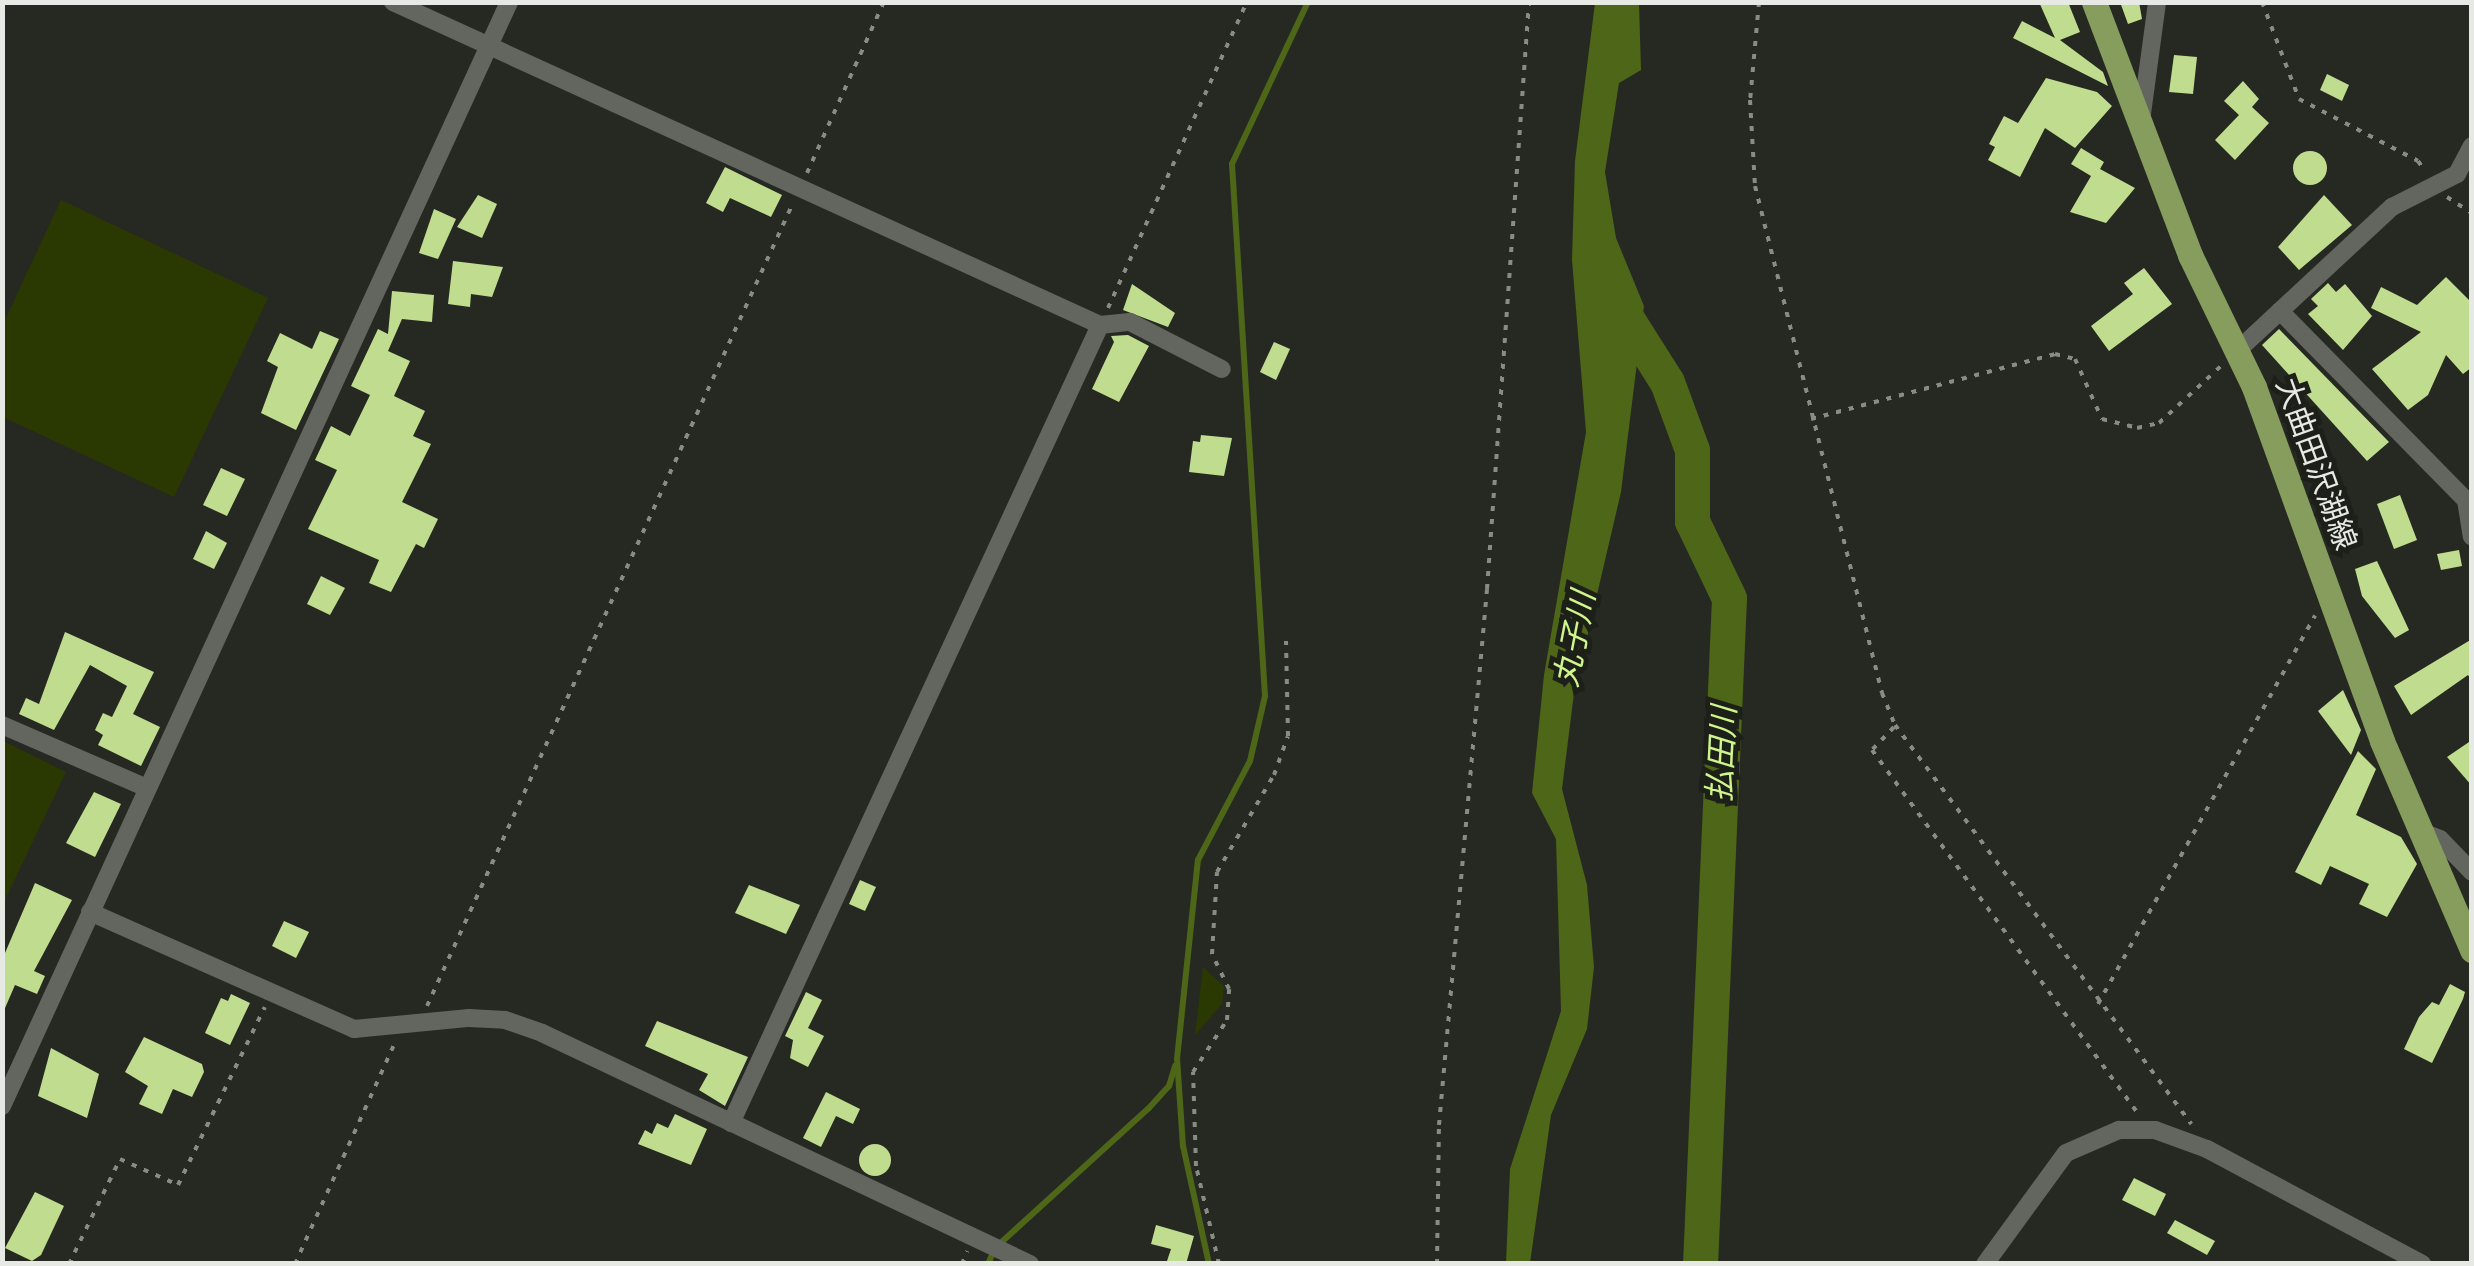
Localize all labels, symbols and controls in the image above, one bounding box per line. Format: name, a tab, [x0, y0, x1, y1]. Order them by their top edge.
street label: 大曲田沢湖線	[2268, 373, 2364, 555]
water label: 丸子川	[1547, 588, 1603, 690]
water label: 払田川	[1700, 705, 1744, 803]

